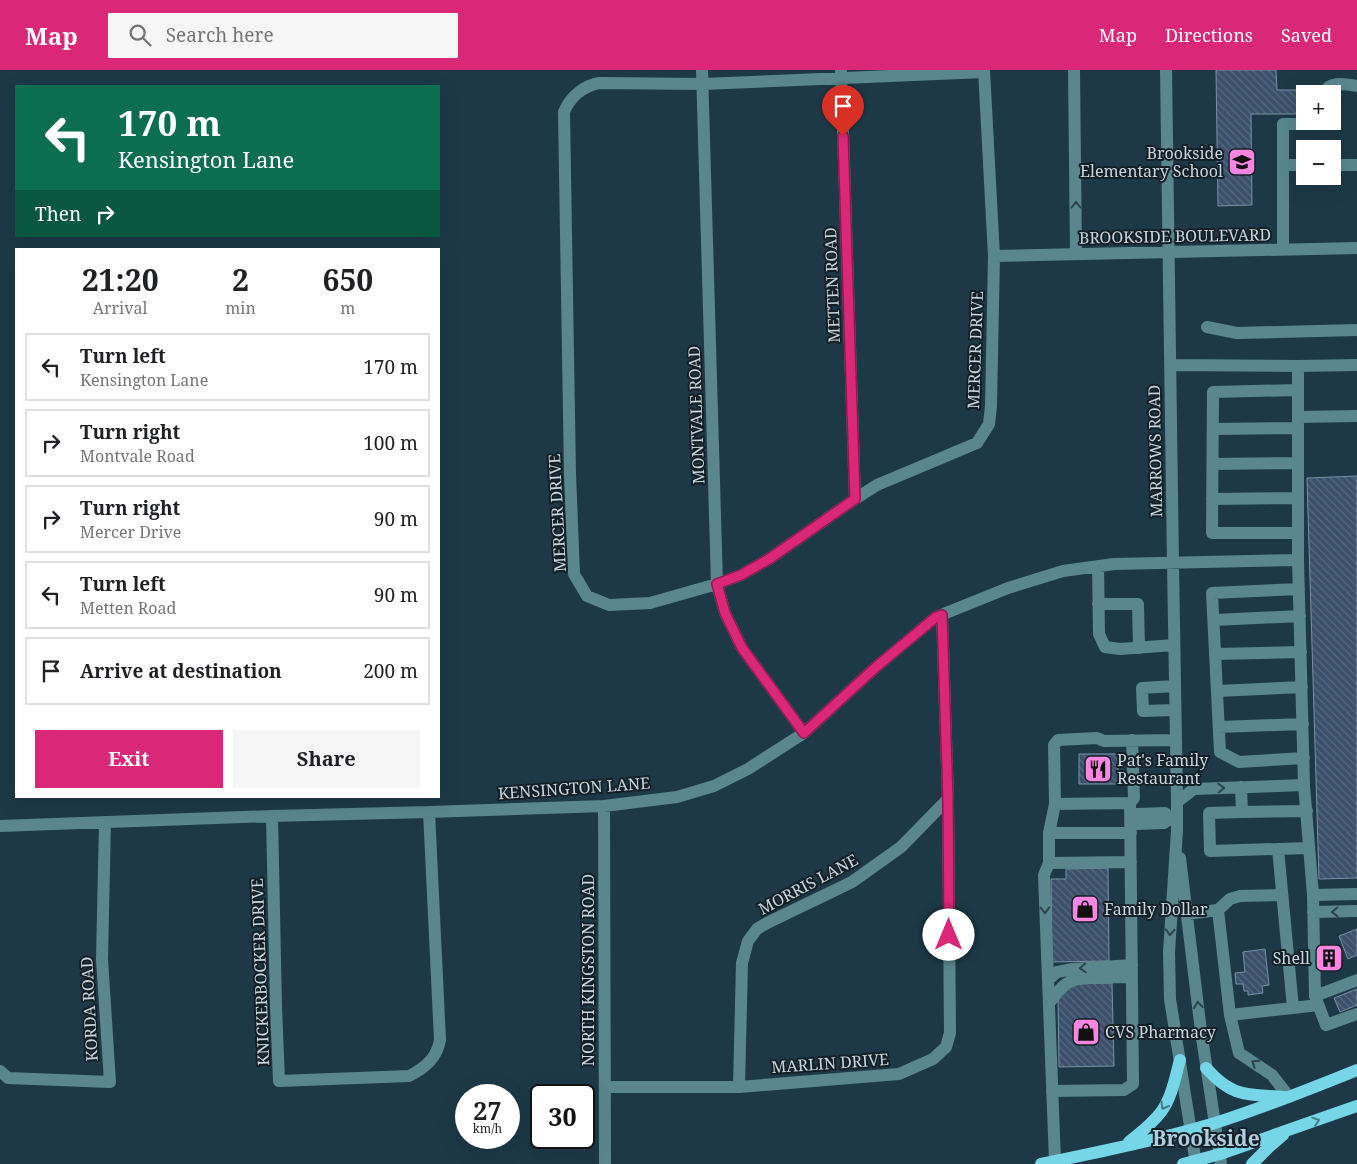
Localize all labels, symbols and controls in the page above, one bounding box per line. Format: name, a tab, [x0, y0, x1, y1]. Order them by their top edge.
search box	[108, 13, 458, 58]
text: Map	[25, 19, 78, 52]
icon: search	[126, 21, 154, 49]
text: Search here	[166, 22, 274, 48]
text: Map	[1099, 23, 1137, 47]
text: Directions	[1165, 23, 1253, 47]
text: Saved	[1281, 23, 1332, 47]
pin	[822, 85, 864, 136]
map controls	[1296, 85, 1341, 185]
button: +	[1296, 85, 1341, 130]
icon: arrive	[829, 92, 857, 120]
text: 170 m	[118, 99, 221, 146]
icon: left	[35, 105, 100, 170]
button: −	[1296, 140, 1341, 185]
place label: Brookside Elementary School	[1080, 142, 1223, 182]
text: Kensington Lane	[118, 144, 294, 174]
school or university icon: Brookside Elementary School	[1227, 147, 1257, 177]
icon: right	[91, 200, 119, 228]
text: Then	[35, 201, 81, 227]
one-way arrow	[1071, 201, 1081, 209]
street label: BROOKSIDE BOULEVARD	[1079, 223, 1271, 249]
street label: METTEN ROAD	[819, 227, 845, 343]
text: 21:20	[82, 259, 159, 300]
text: 2	[232, 259, 249, 300]
text: 650	[322, 259, 373, 300]
street label: MERCER DRIVE	[962, 290, 988, 410]
text: Arrival	[93, 297, 147, 319]
text: min	[225, 297, 256, 319]
text: m	[340, 297, 355, 319]
text: Turn left	[80, 343, 166, 369]
street label: MONTVALE ROAD	[683, 345, 709, 485]
icon: left	[37, 353, 65, 381]
text: 170 m	[363, 354, 418, 380]
text: Kensington Lane	[80, 369, 208, 391]
street label: MARROWS ROAD	[1143, 384, 1167, 518]
text: Turn right	[80, 419, 180, 445]
icon: right	[37, 429, 65, 457]
text: 100 m	[363, 430, 418, 456]
text: Montvale Road	[80, 445, 195, 467]
street label: MERCER DRIVE	[543, 453, 571, 573]
text: Turn right	[80, 495, 180, 521]
icon: right	[37, 505, 65, 533]
text: 90 m	[374, 506, 418, 532]
text: Mercer Drive	[80, 521, 181, 543]
text: Turn left	[80, 571, 166, 597]
icon: left	[37, 581, 65, 609]
text: 90 m	[374, 582, 418, 608]
text: Metten Road	[80, 597, 176, 619]
icon: arrive	[37, 657, 65, 685]
text: Arrive at destination	[80, 658, 282, 684]
text: 200 m	[363, 658, 418, 684]
button: Exit	[35, 730, 223, 788]
button: Share	[233, 730, 420, 788]
place label: Pat's Family Restaurant	[1117, 749, 1209, 789]
restaurant icon: Pat's Family Restaurant	[1083, 754, 1113, 784]
street label: KENSINGTON LANE	[497, 772, 651, 804]
one-way arrow	[1218, 783, 1226, 794]
street label: MORRIS LANE	[754, 848, 862, 920]
street label: NORTH KINGSTON ROAD	[577, 874, 599, 1066]
street label: KNICKERBOCKER DRIVE	[246, 878, 274, 1066]
shop icon: Family Dollar	[1070, 894, 1100, 924]
place label: Family Dollar	[1104, 898, 1208, 920]
one-way arrow	[1040, 907, 1050, 915]
one-way arrow	[1331, 907, 1338, 917]
position arrow	[922, 908, 974, 960]
one-way arrow	[1164, 928, 1175, 936]
building icon: Shell	[1314, 943, 1344, 973]
place label: Shell	[1273, 947, 1310, 969]
street label: KORDA ROAD	[75, 956, 103, 1062]
one-way arrow	[1079, 962, 1087, 973]
one-way arrow	[1193, 1001, 1204, 1009]
shop icon: CVS Pharmacy	[1071, 1017, 1101, 1047]
place label: CVS Pharmacy	[1105, 1021, 1217, 1043]
street label: MARLIN DRIVE	[770, 1048, 890, 1078]
one-way arrow	[1251, 1060, 1260, 1070]
speed limit sign: 30	[530, 1084, 595, 1149]
text: 27	[473, 1093, 502, 1127]
one-way arrow	[1161, 1101, 1171, 1110]
one-way arrow	[1311, 1117, 1319, 1127]
text: km/h	[473, 1120, 502, 1137]
district label: Brookside	[1152, 1124, 1260, 1152]

